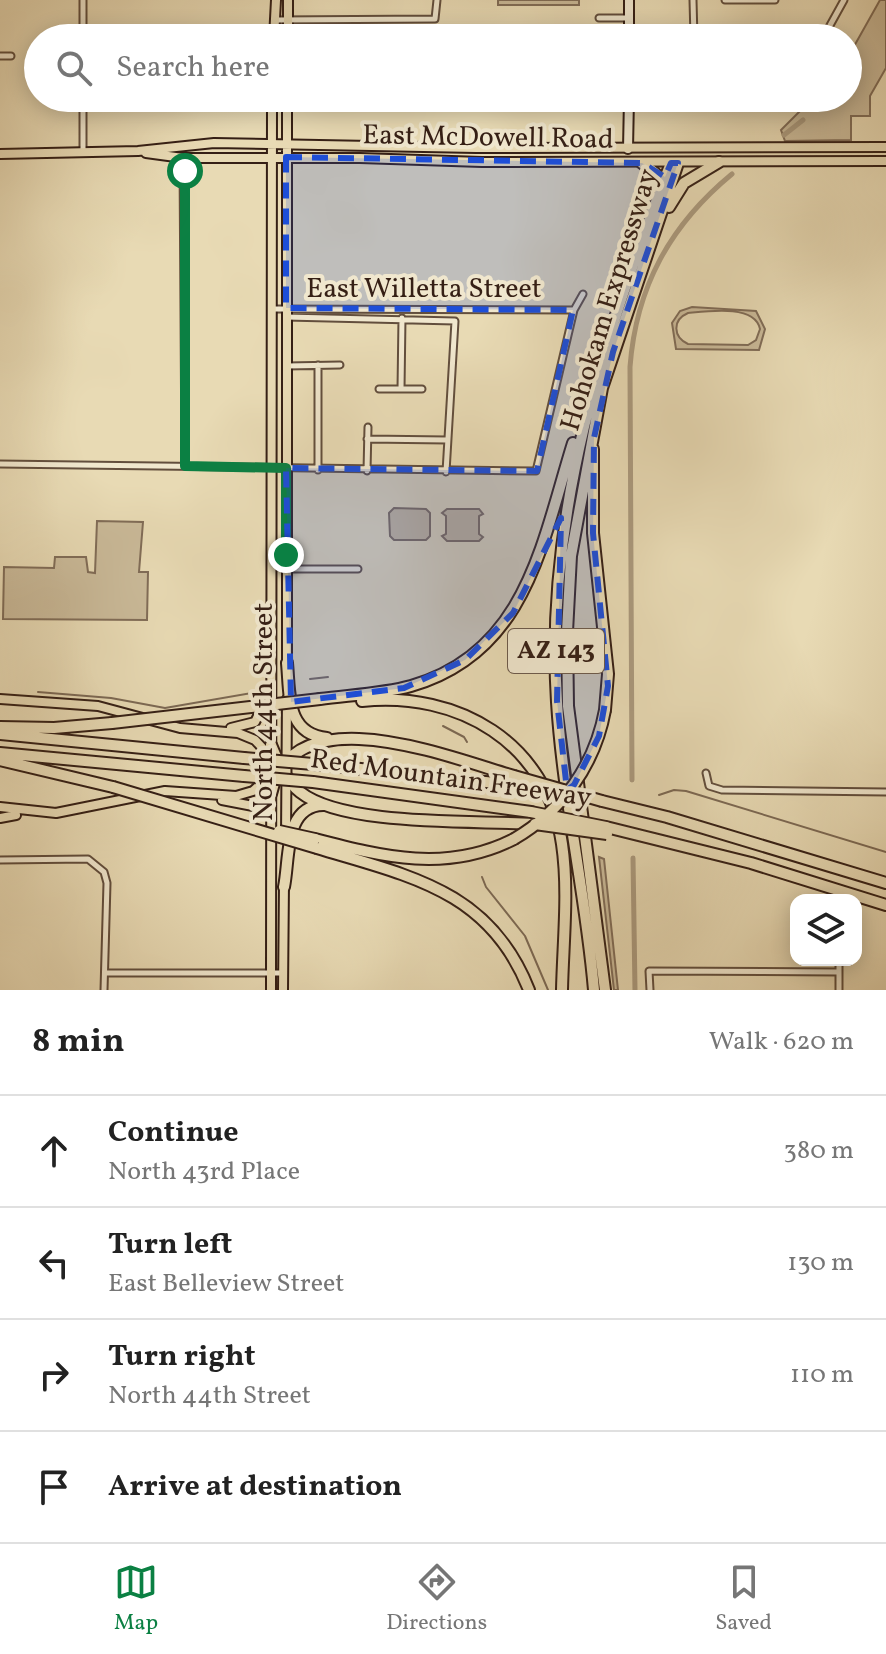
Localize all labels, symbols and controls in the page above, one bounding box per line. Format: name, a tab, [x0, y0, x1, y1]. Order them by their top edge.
search box	[24, 24, 862, 112]
icon: search	[52, 46, 96, 90]
text: Search here	[116, 47, 270, 89]
street label: East McDowell Road	[362, 116, 614, 160]
route start	[167, 153, 203, 189]
street label: Hohokam Expressway	[552, 164, 668, 436]
street label: East Willetta Street	[306, 270, 542, 309]
route end	[268, 537, 304, 573]
street label: North 44th Street	[245, 603, 284, 821]
road number: AZ 143	[508, 629, 604, 673]
street label: Red Mountain Freeway	[308, 740, 594, 818]
map controls	[790, 894, 862, 966]
button: layers	[790, 894, 862, 966]
text: 8 min	[32, 1019, 125, 1066]
text: Walk · 620 m	[709, 1024, 854, 1060]
text: Continue	[108, 1112, 239, 1154]
icon: ahead	[32, 1129, 76, 1173]
text: 380 m	[784, 1133, 854, 1169]
text: North 43rd Place	[108, 1154, 300, 1190]
text: Turn left	[108, 1224, 232, 1266]
icon: left	[32, 1241, 76, 1285]
text: 130 m	[787, 1245, 854, 1281]
text: East Belleview Street	[108, 1266, 344, 1302]
text: Turn right	[108, 1336, 256, 1378]
icon: right	[32, 1353, 76, 1397]
text: 110 m	[790, 1357, 854, 1393]
text: North 44th Street	[108, 1378, 311, 1414]
icon: arrive	[32, 1465, 76, 1509]
text: Arrive at destination	[108, 1466, 402, 1508]
tab: Map	[114, 1560, 158, 1639]
tab: Directions	[386, 1560, 487, 1639]
tab: Saved	[715, 1560, 772, 1639]

